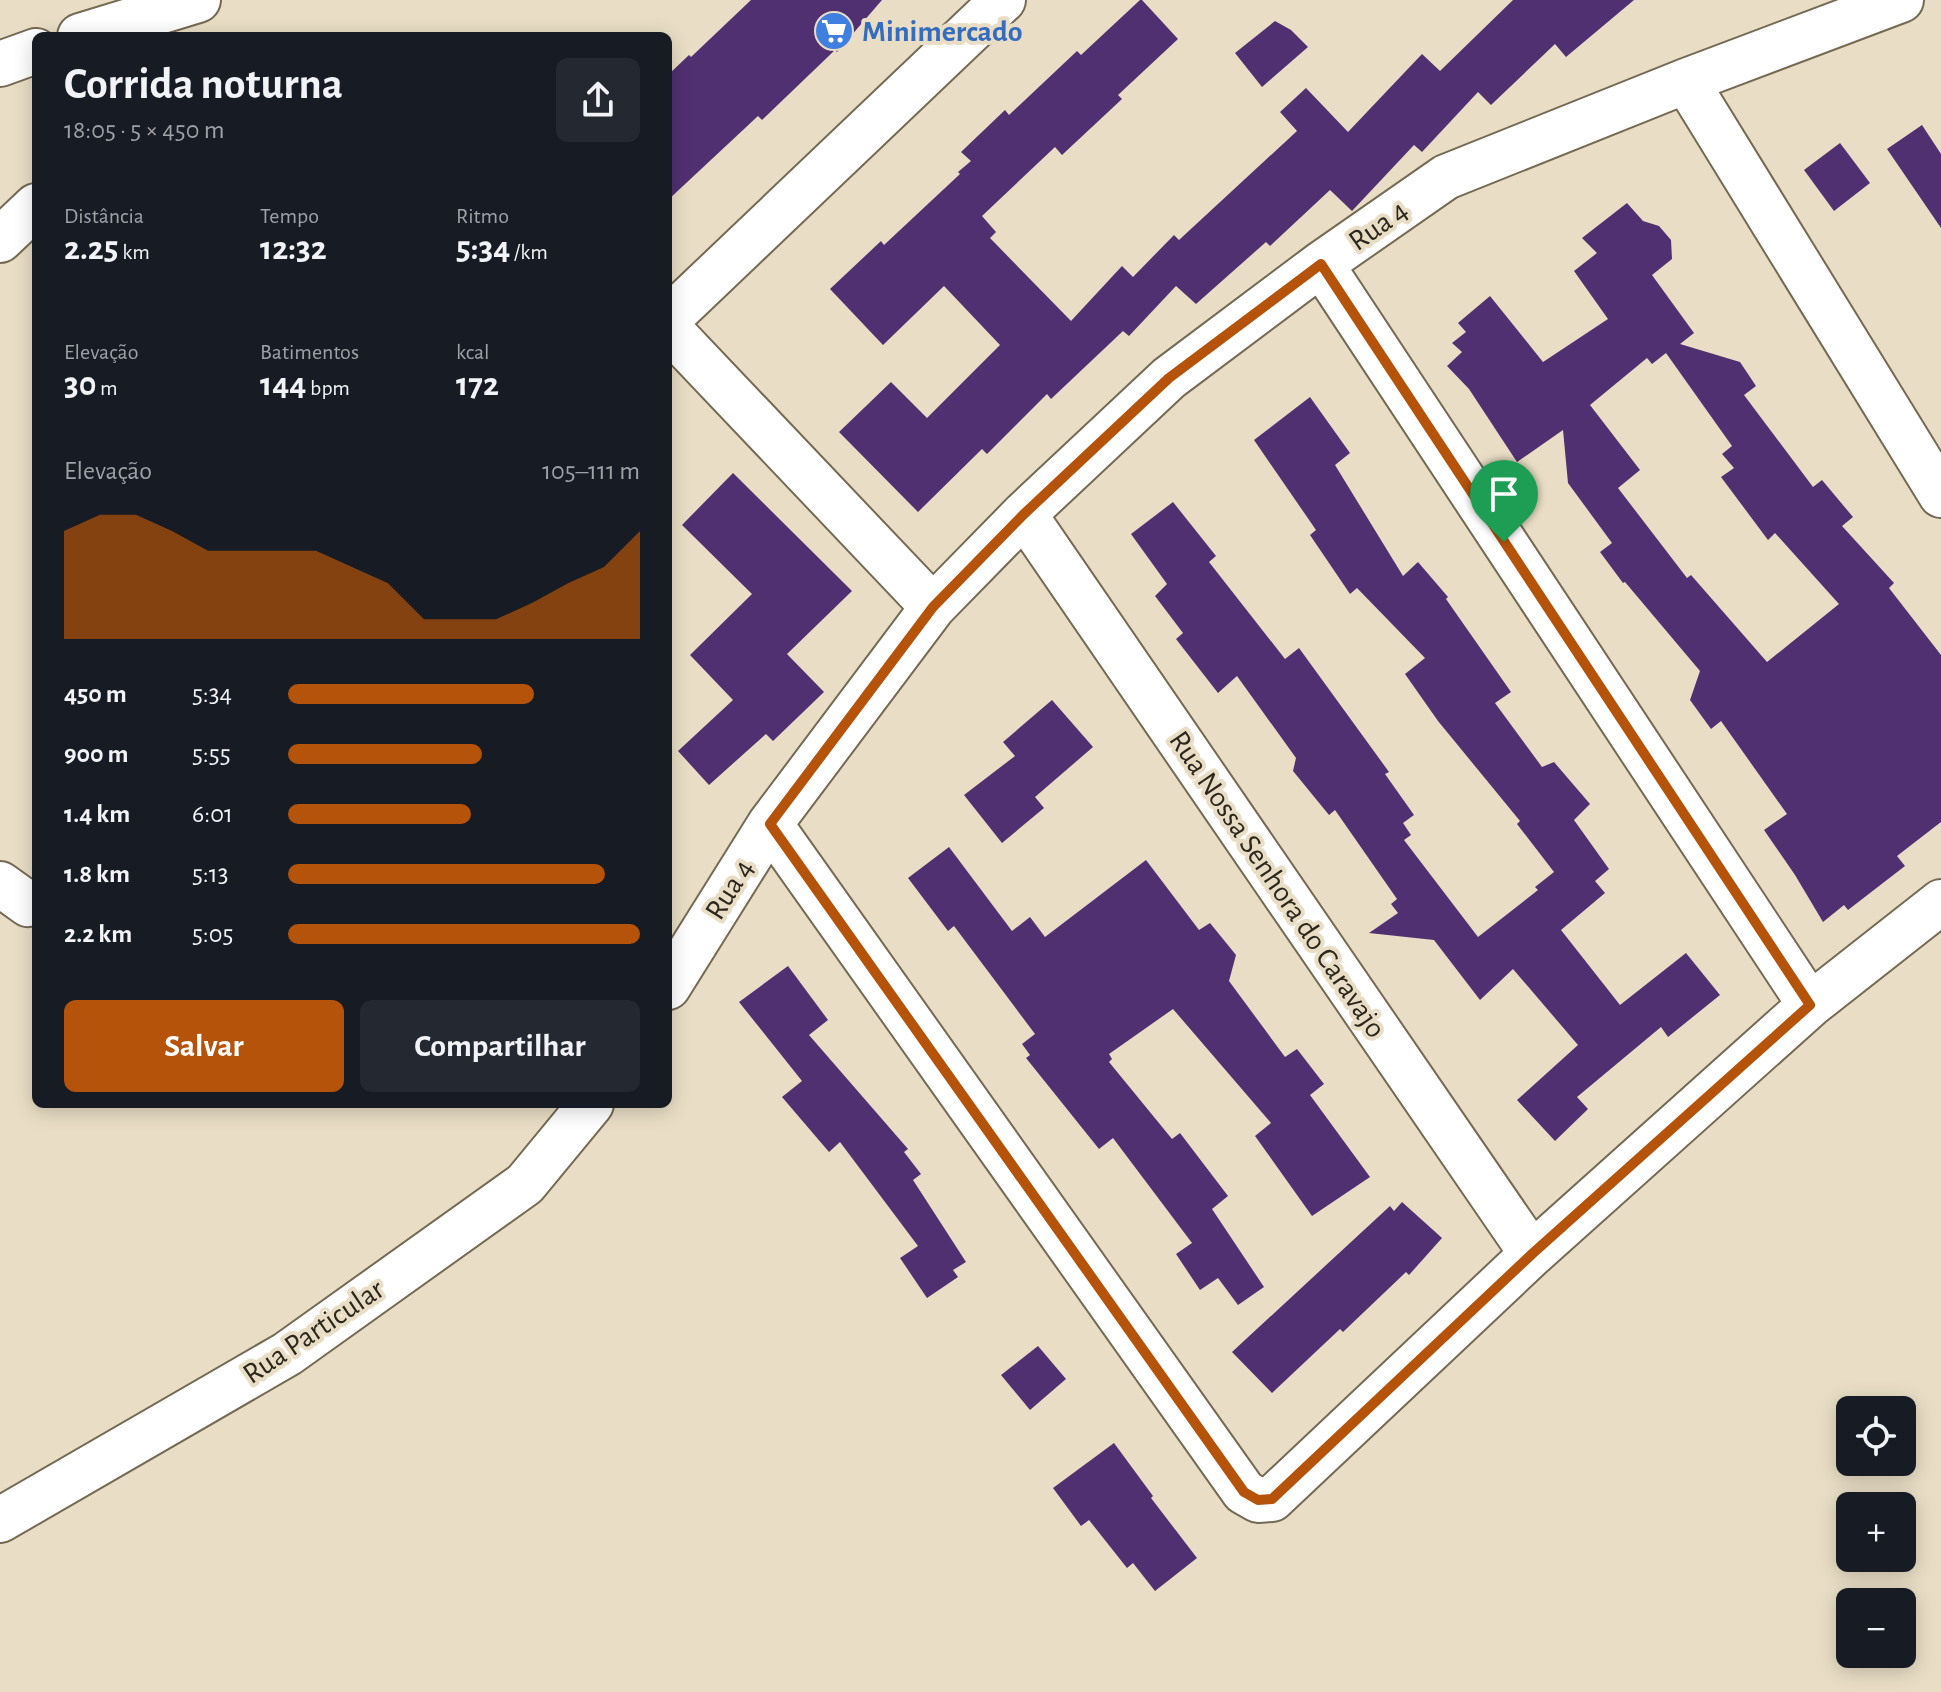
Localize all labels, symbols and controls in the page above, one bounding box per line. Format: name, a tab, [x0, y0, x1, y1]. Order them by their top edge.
supermarket icon: Minimercado	[813, 10, 855, 52]
place label: Minimercado	[862, 17, 1023, 47]
button: share	[556, 58, 640, 142]
text: Corrida noturna	[64, 63, 343, 107]
text: 18:05 · 5 × 450 m	[64, 117, 224, 143]
street label: Rua 4	[1344, 195, 1414, 257]
text: Distância	[64, 205, 144, 227]
text: Tempo	[260, 205, 319, 227]
text: Ritmo	[456, 205, 509, 227]
text: 2.25	[64, 232, 119, 266]
text: 12:32	[260, 232, 327, 266]
text: 5:34	[456, 232, 510, 266]
text: km	[119, 241, 150, 263]
text: /km	[510, 241, 548, 263]
text: Elevação	[64, 341, 138, 363]
text: Batimentos	[260, 341, 359, 363]
text: kcal	[456, 341, 490, 363]
text: 30	[64, 368, 96, 402]
text: 144	[260, 368, 306, 402]
text: 172	[456, 368, 499, 402]
text: m	[96, 377, 118, 399]
text: bpm	[306, 377, 350, 399]
text: Elevação	[64, 458, 152, 484]
text: 105–111 m	[542, 458, 640, 484]
pin	[1470, 460, 1538, 542]
icon: arrive	[1482, 472, 1526, 516]
text: 450 m	[64, 681, 127, 707]
text: 5:34	[192, 681, 232, 707]
street label: Rua Nossa Senhora do Caravajo	[1163, 726, 1391, 1043]
text: 900 m	[64, 741, 129, 767]
text: 5:55	[192, 741, 231, 767]
text: 1.4 km	[64, 801, 130, 827]
text: 6:01	[192, 801, 233, 827]
street label: Rua 4	[700, 854, 760, 925]
text: 1.8 km	[64, 861, 130, 887]
text: 5:13	[192, 861, 228, 887]
text: 2.2 km	[64, 921, 132, 947]
text: 5:05	[192, 921, 233, 947]
button: Salvar	[64, 1000, 344, 1092]
button: Compartilhar	[360, 1000, 640, 1092]
street label: Rua Particular	[238, 1274, 390, 1390]
map controls	[1836, 1396, 1916, 1668]
button: locate	[1836, 1396, 1916, 1476]
button: +	[1836, 1492, 1916, 1572]
button: −	[1836, 1588, 1916, 1668]

